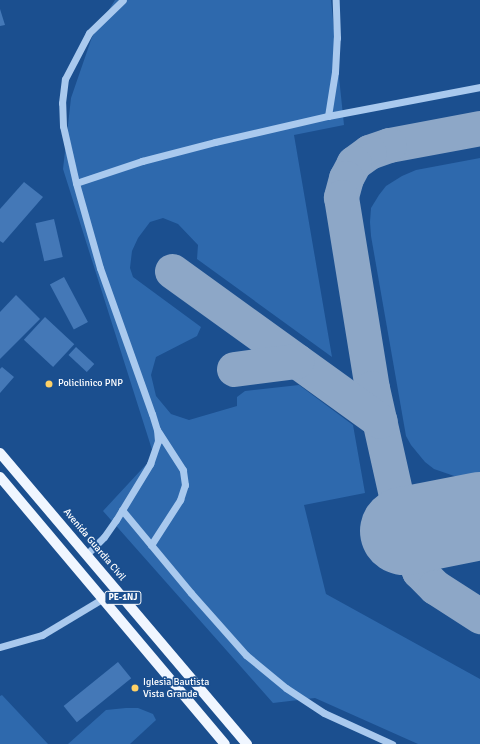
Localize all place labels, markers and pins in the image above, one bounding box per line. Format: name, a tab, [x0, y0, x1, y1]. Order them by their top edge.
marker: Policlinico PNP	[43, 378, 55, 390]
place label: Policlinico PNP	[58, 378, 123, 390]
place label: Iglesia Bautista Vista Grande	[143, 676, 209, 700]
marker: Iglesia Bautista Vista Grande	[130, 683, 140, 693]

